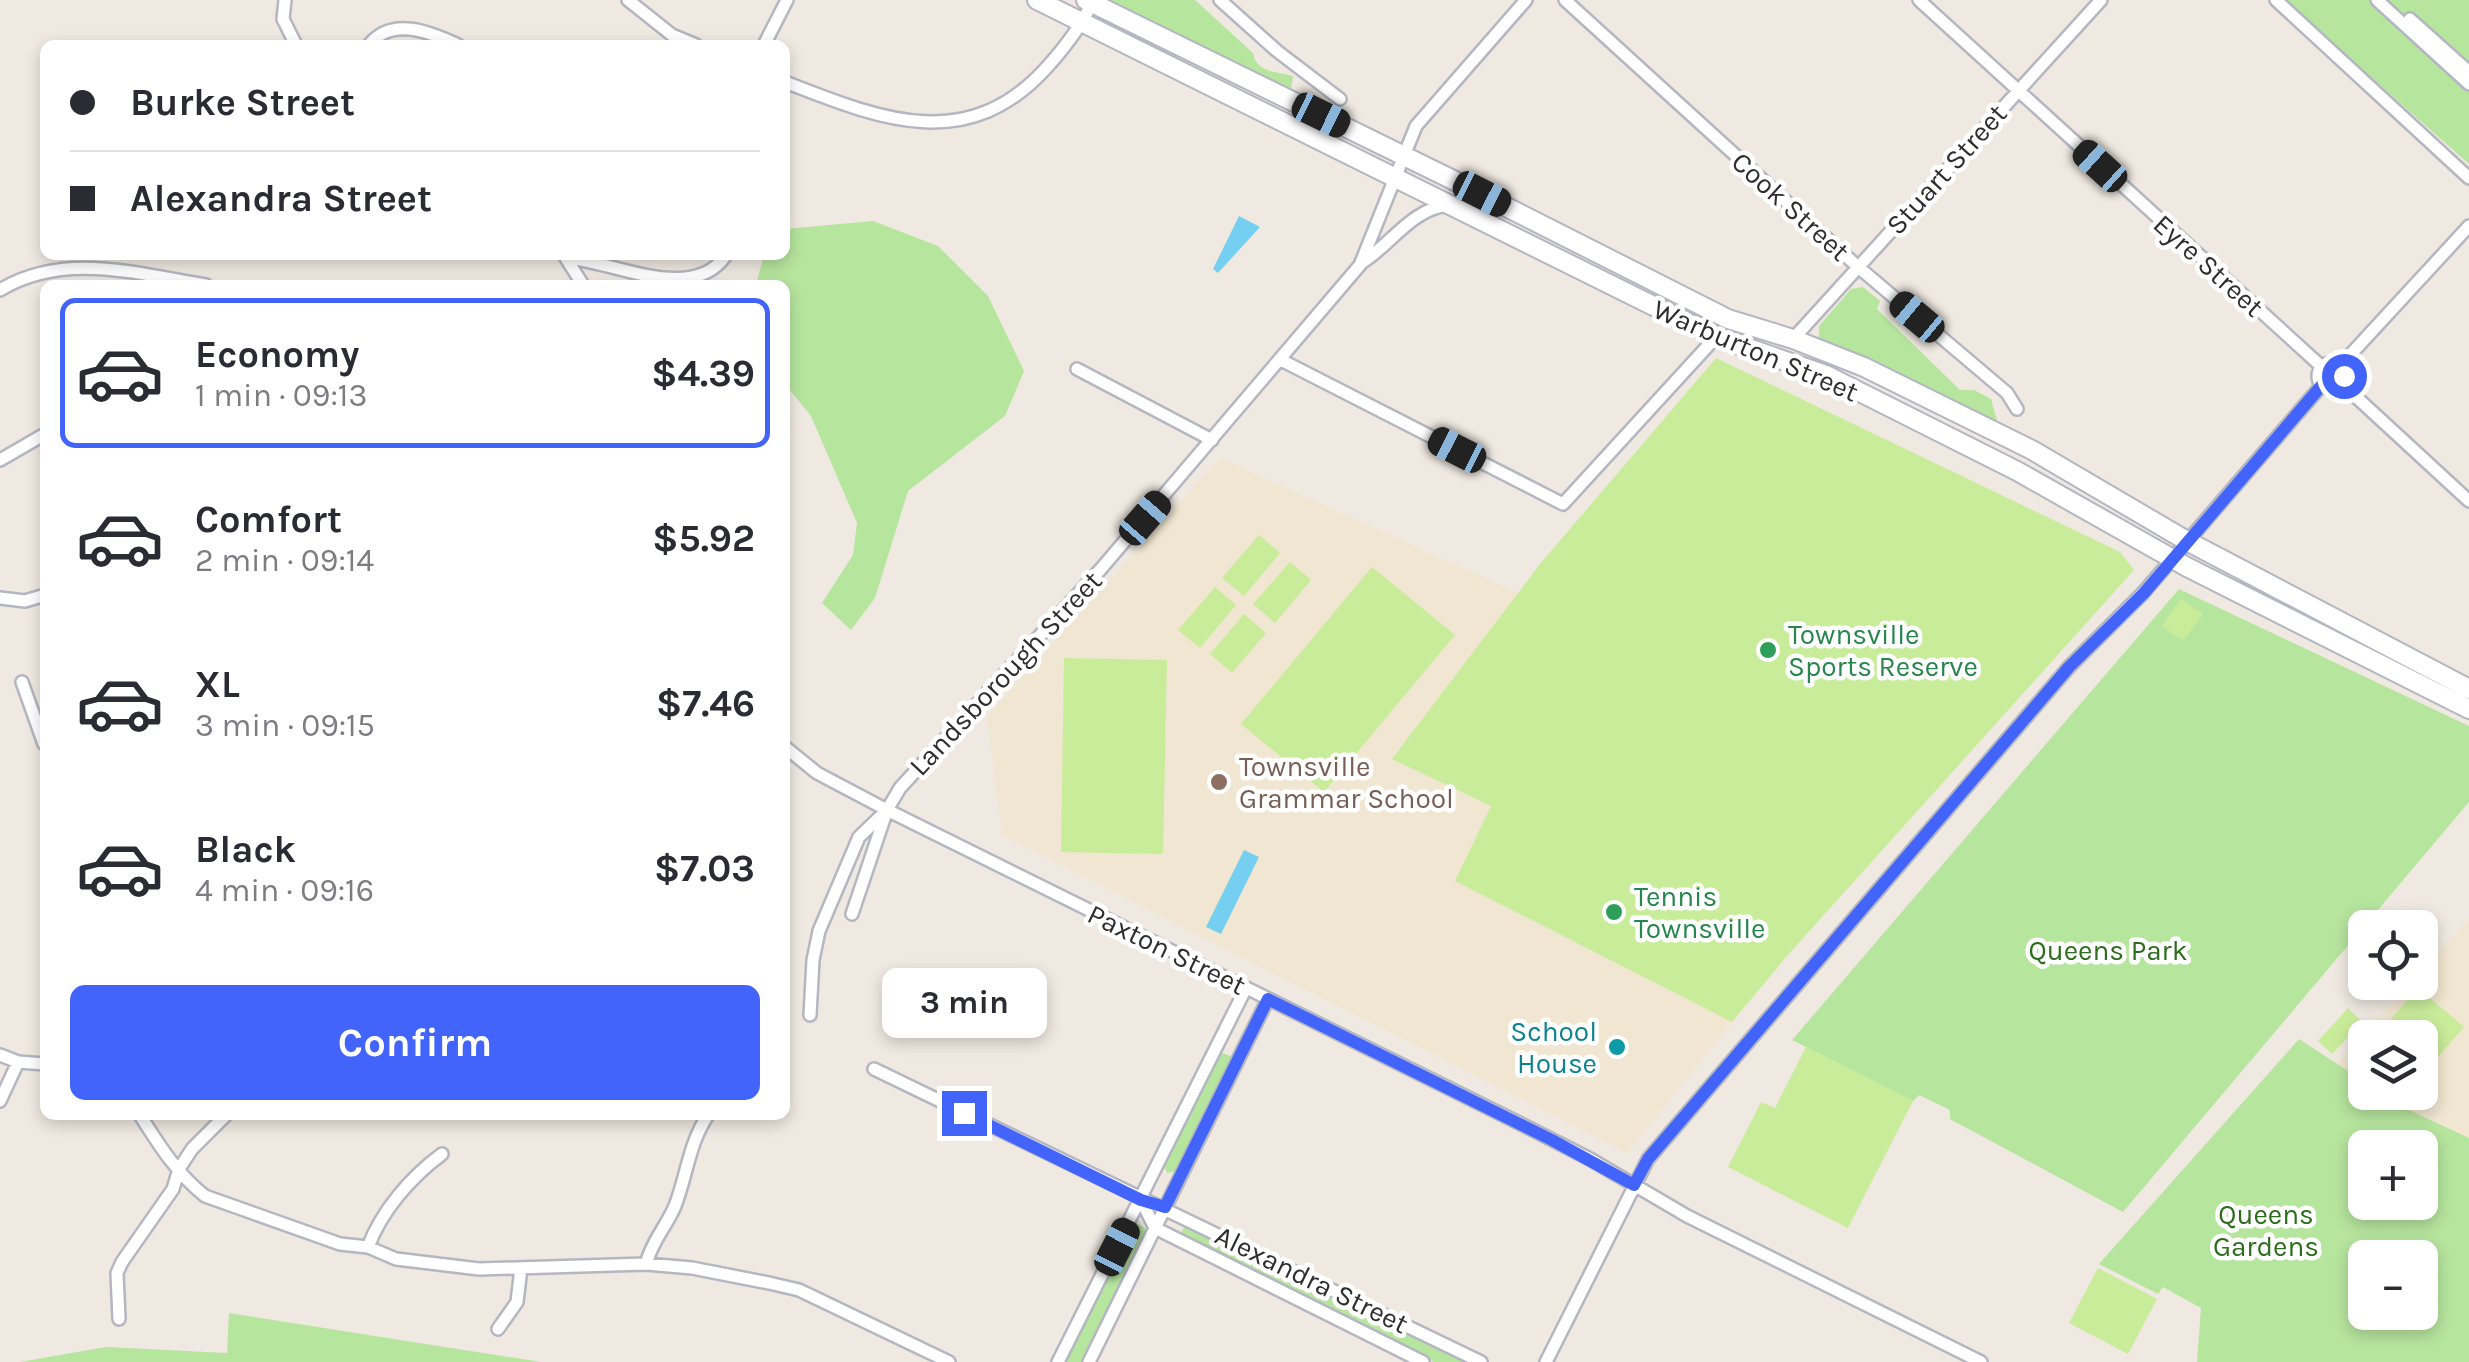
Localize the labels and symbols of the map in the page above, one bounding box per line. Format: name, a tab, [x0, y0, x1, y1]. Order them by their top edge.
car	[1287, 88, 1355, 142]
street label: Stuart Street	[1879, 97, 2013, 241]
car	[2068, 135, 2132, 197]
street label: Cook Street	[1725, 145, 1856, 268]
car	[1448, 167, 1516, 221]
street label: Eyre Street	[2147, 207, 2271, 323]
car	[1884, 286, 1950, 348]
street label: Warburton Street	[1648, 292, 1863, 409]
route start	[2322, 354, 2367, 399]
car	[1423, 423, 1491, 477]
car	[1114, 486, 1176, 550]
street label: Landsborough Street	[902, 564, 1109, 782]
place label: Townsville Sports Reserve	[1788, 618, 1978, 683]
marker: Townsville Sports Reserve	[1757, 639, 1779, 661]
place label: Townsville Grammar School	[1239, 750, 1454, 815]
marker: Townsville Grammar School	[1208, 771, 1230, 793]
place label: Tennis Townsville	[1634, 880, 1765, 945]
street label: Paxton Street	[1082, 897, 1251, 1002]
marker: Tennis Townsville	[1603, 901, 1625, 923]
park label: Queens Park	[2028, 934, 2188, 967]
callout: 3 min	[882, 968, 1046, 1038]
place label: School House	[1510, 1015, 1597, 1080]
marker: School House	[1606, 1036, 1628, 1058]
route end	[942, 1091, 987, 1136]
park label: Queens Gardens	[2213, 1198, 2319, 1263]
car	[1090, 1213, 1144, 1281]
street label: Alexandra Street	[1210, 1218, 1414, 1340]

